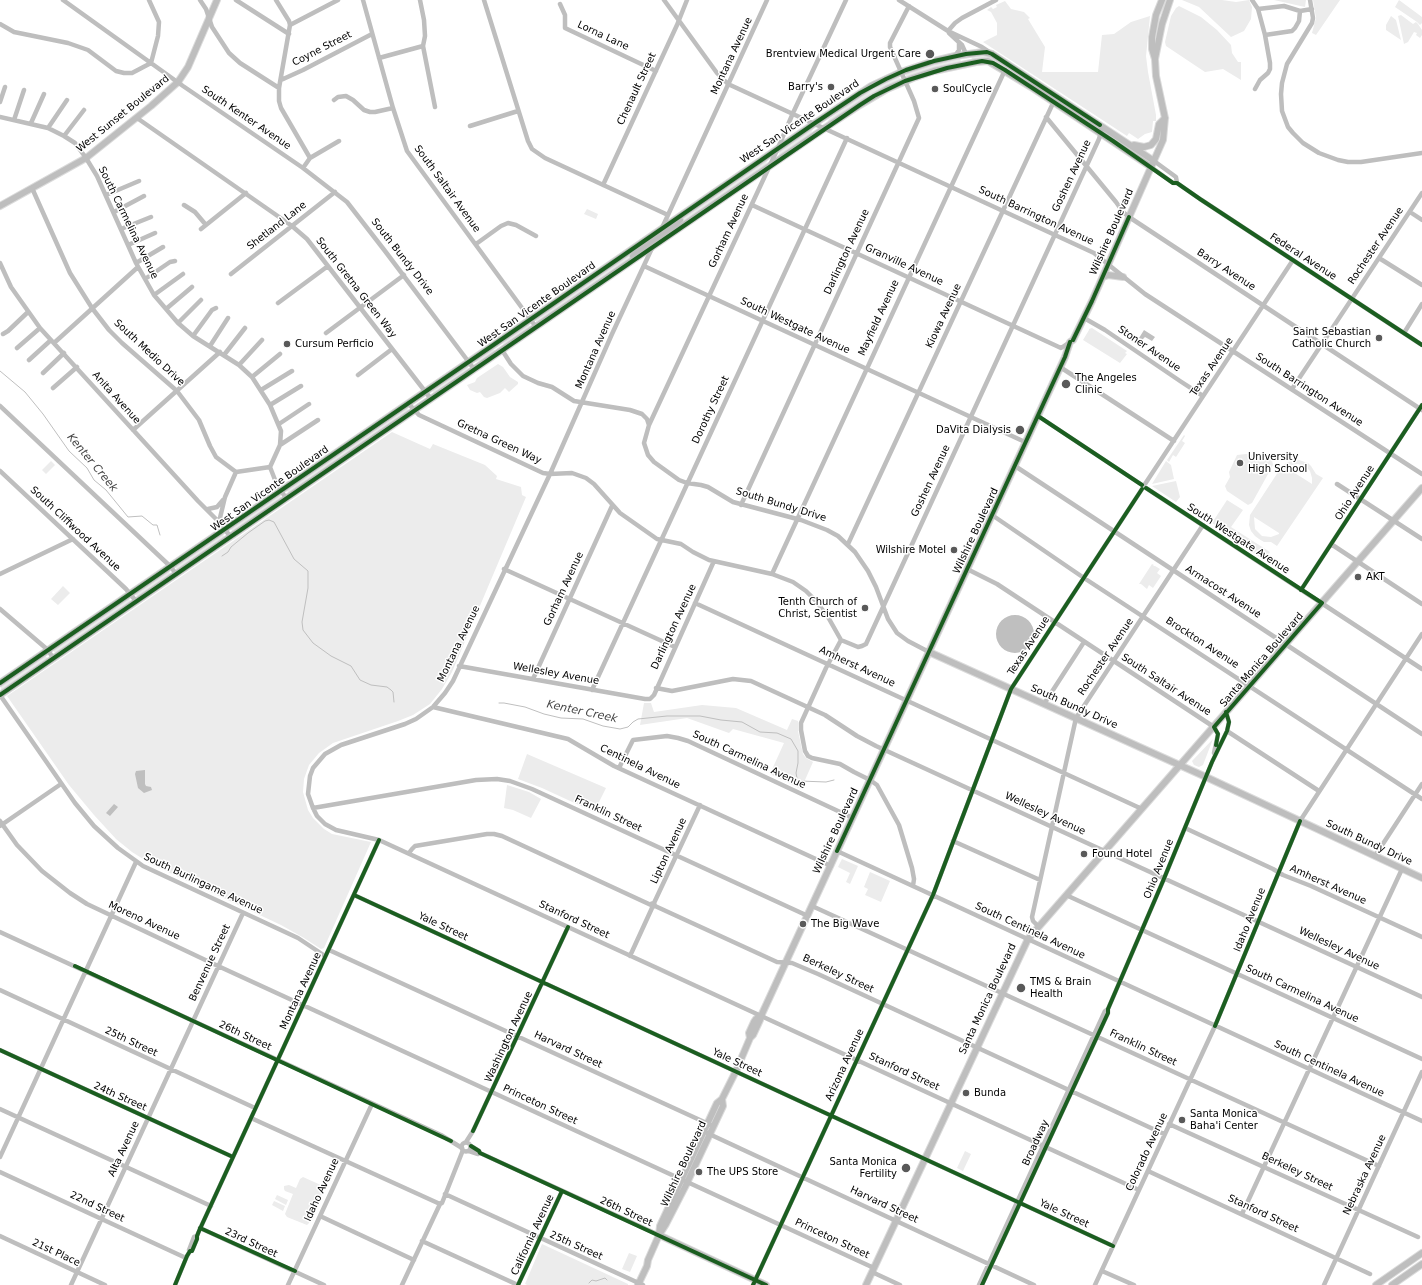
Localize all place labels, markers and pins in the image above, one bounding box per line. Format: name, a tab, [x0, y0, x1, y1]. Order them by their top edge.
place label: Brentview Medical Urgent Care	[766, 48, 921, 60]
marker: Brentview Medical Urgent Care	[924, 48, 936, 60]
place label: Barry's	[788, 81, 823, 93]
marker: Barry's	[826, 82, 836, 92]
place label: SoulCycle	[943, 83, 992, 95]
marker: SoulCycle	[930, 84, 940, 94]
place label: Saint Sebastian Catholic Church	[1292, 326, 1371, 350]
marker: Saint Sebastian Catholic Church	[1374, 333, 1384, 343]
place label: Cursum Perficio	[295, 338, 374, 350]
marker: Cursum Perficio	[282, 339, 292, 349]
place label: The Angeles Clinic	[1075, 372, 1137, 396]
marker: The Angeles Clinic	[1060, 378, 1072, 390]
place label: DaVita Dialysis	[936, 424, 1011, 436]
marker: DaVita Dialysis	[1014, 424, 1026, 436]
place label: University High School	[1248, 451, 1307, 474]
marker: University High School	[1235, 458, 1245, 468]
place label: Wilshire Motel	[876, 544, 946, 556]
marker: Wilshire Motel	[949, 545, 959, 555]
place label: AKT	[1366, 571, 1385, 583]
marker: AKT	[1353, 572, 1363, 582]
place label: Tenth Church of Christ, Scientist	[778, 596, 857, 620]
marker: Tenth Church of Christ, Scientist	[860, 603, 870, 613]
place label: Found Hotel	[1092, 848, 1152, 860]
marker: Found Hotel	[1079, 849, 1089, 859]
place label: The Big Wave	[811, 918, 879, 930]
marker: The Big Wave	[798, 919, 808, 929]
place label: TMS & Brain Health	[1030, 976, 1091, 1000]
marker: TMS & Brain Health	[1015, 982, 1027, 994]
place label: Bunda	[974, 1087, 1006, 1099]
marker: Bunda	[961, 1088, 971, 1098]
place label: Santa Monica Baha'i Center	[1190, 1108, 1258, 1132]
marker: Santa Monica Baha'i Center	[1177, 1115, 1187, 1125]
place label: Santa Monica Fertility	[829, 1156, 897, 1180]
marker: Santa Monica Fertility	[900, 1162, 912, 1174]
place label: The UPS Store	[707, 1166, 778, 1178]
marker: The UPS Store	[694, 1167, 704, 1177]

